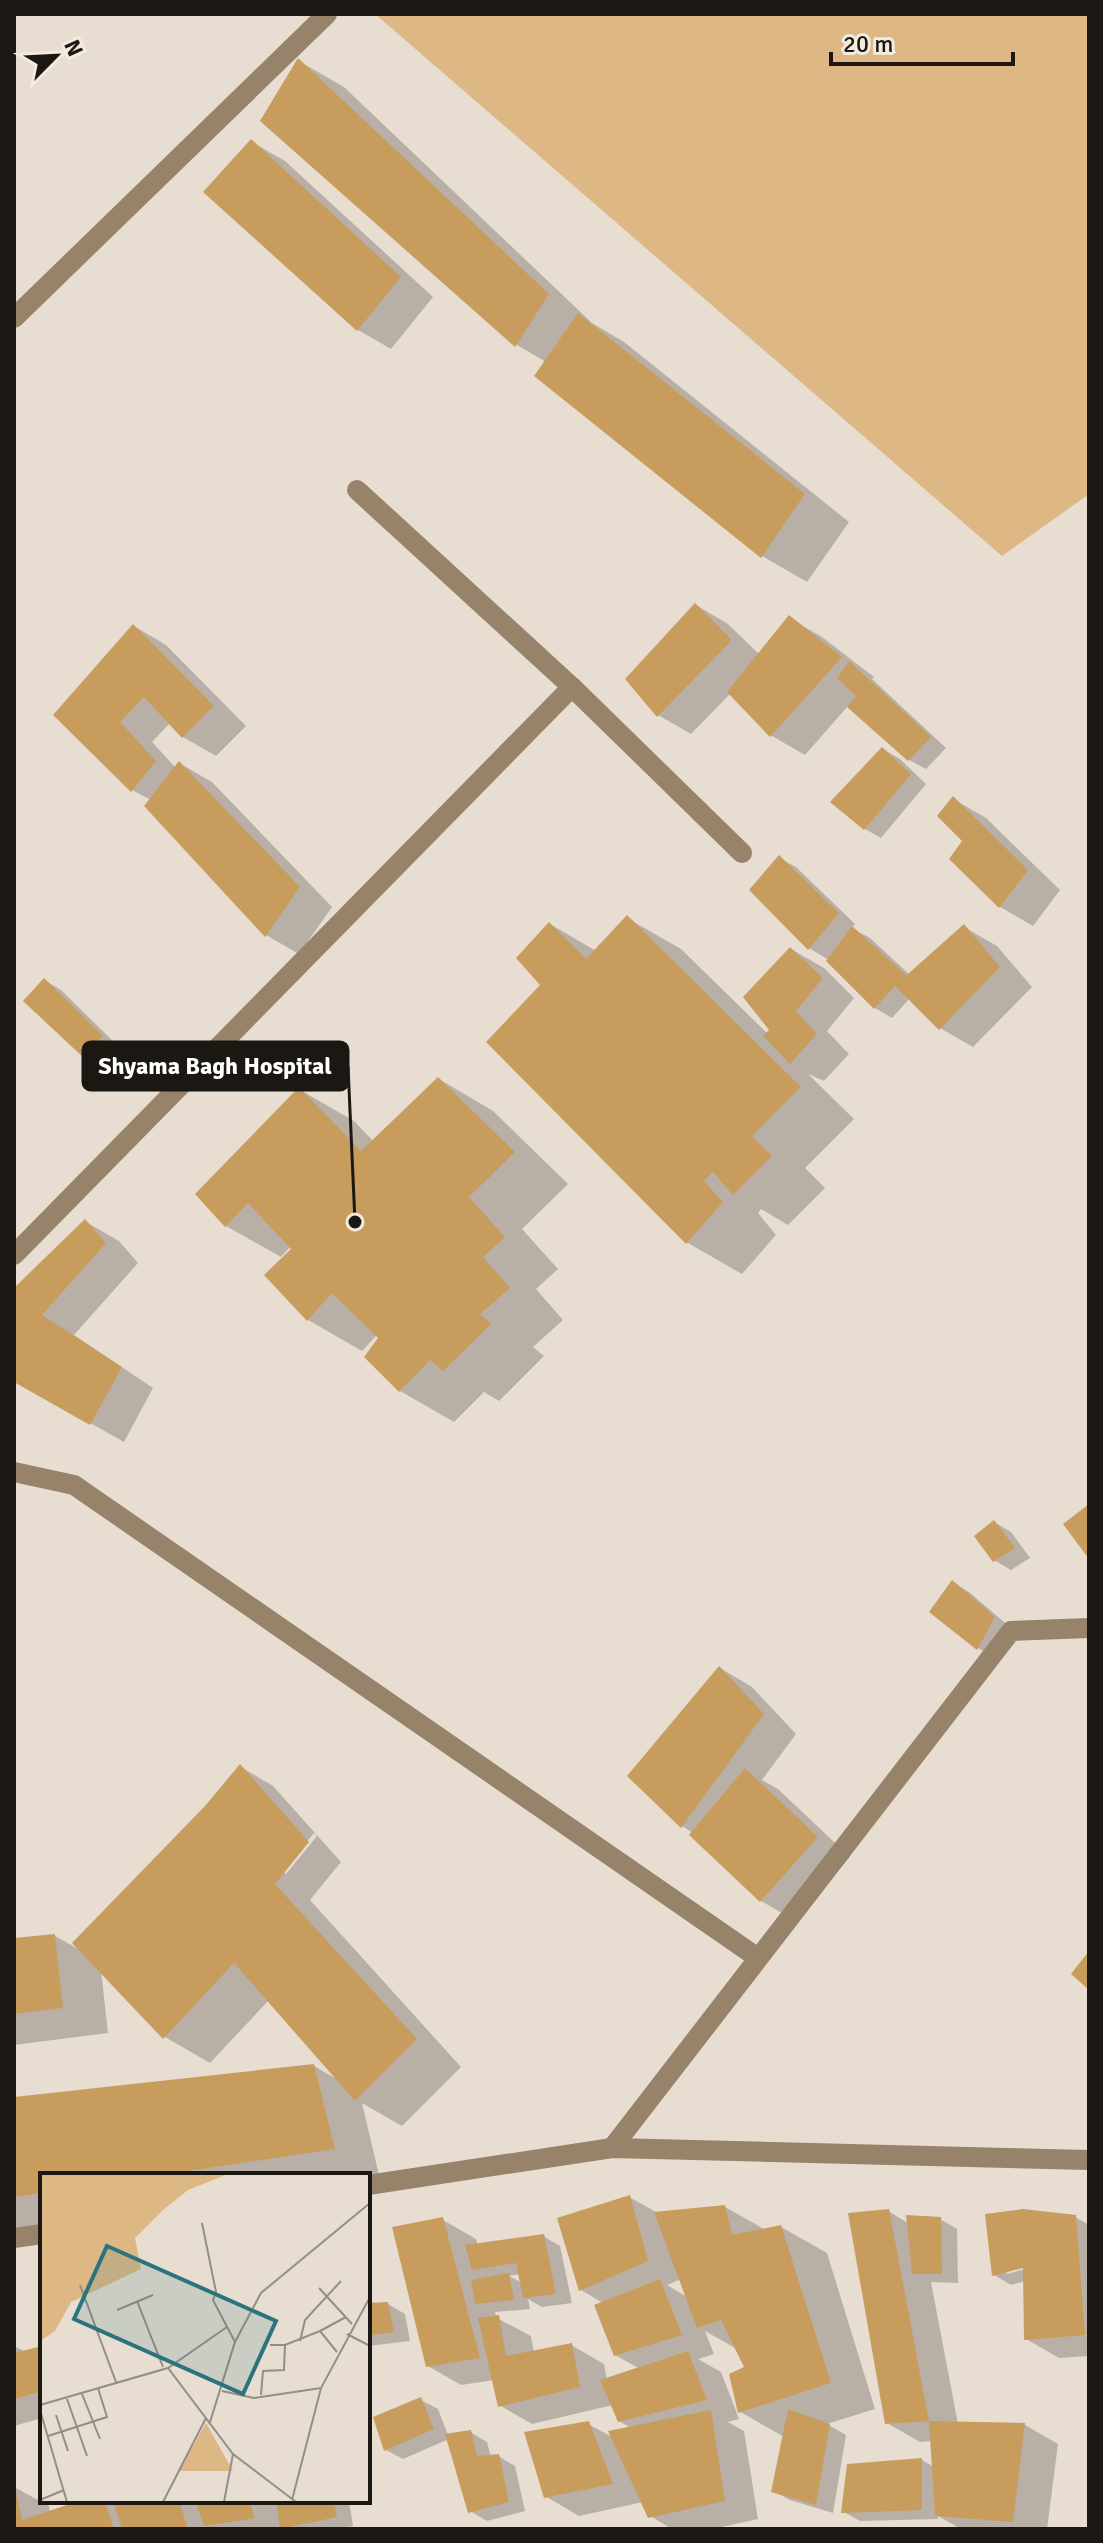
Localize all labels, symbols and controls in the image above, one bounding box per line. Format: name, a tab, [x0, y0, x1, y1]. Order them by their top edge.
north arrow	[16, 16, 96, 96]
scale bar	[831, 16, 1013, 66]
text: 20 m	[843, 29, 893, 59]
text: N	[58, 36, 89, 61]
callout: Shyama Bagh Hospital	[83, 1042, 348, 1090]
text: Shyama Bagh Hospital	[98, 1051, 332, 1081]
inset map	[40, 2173, 370, 2503]

